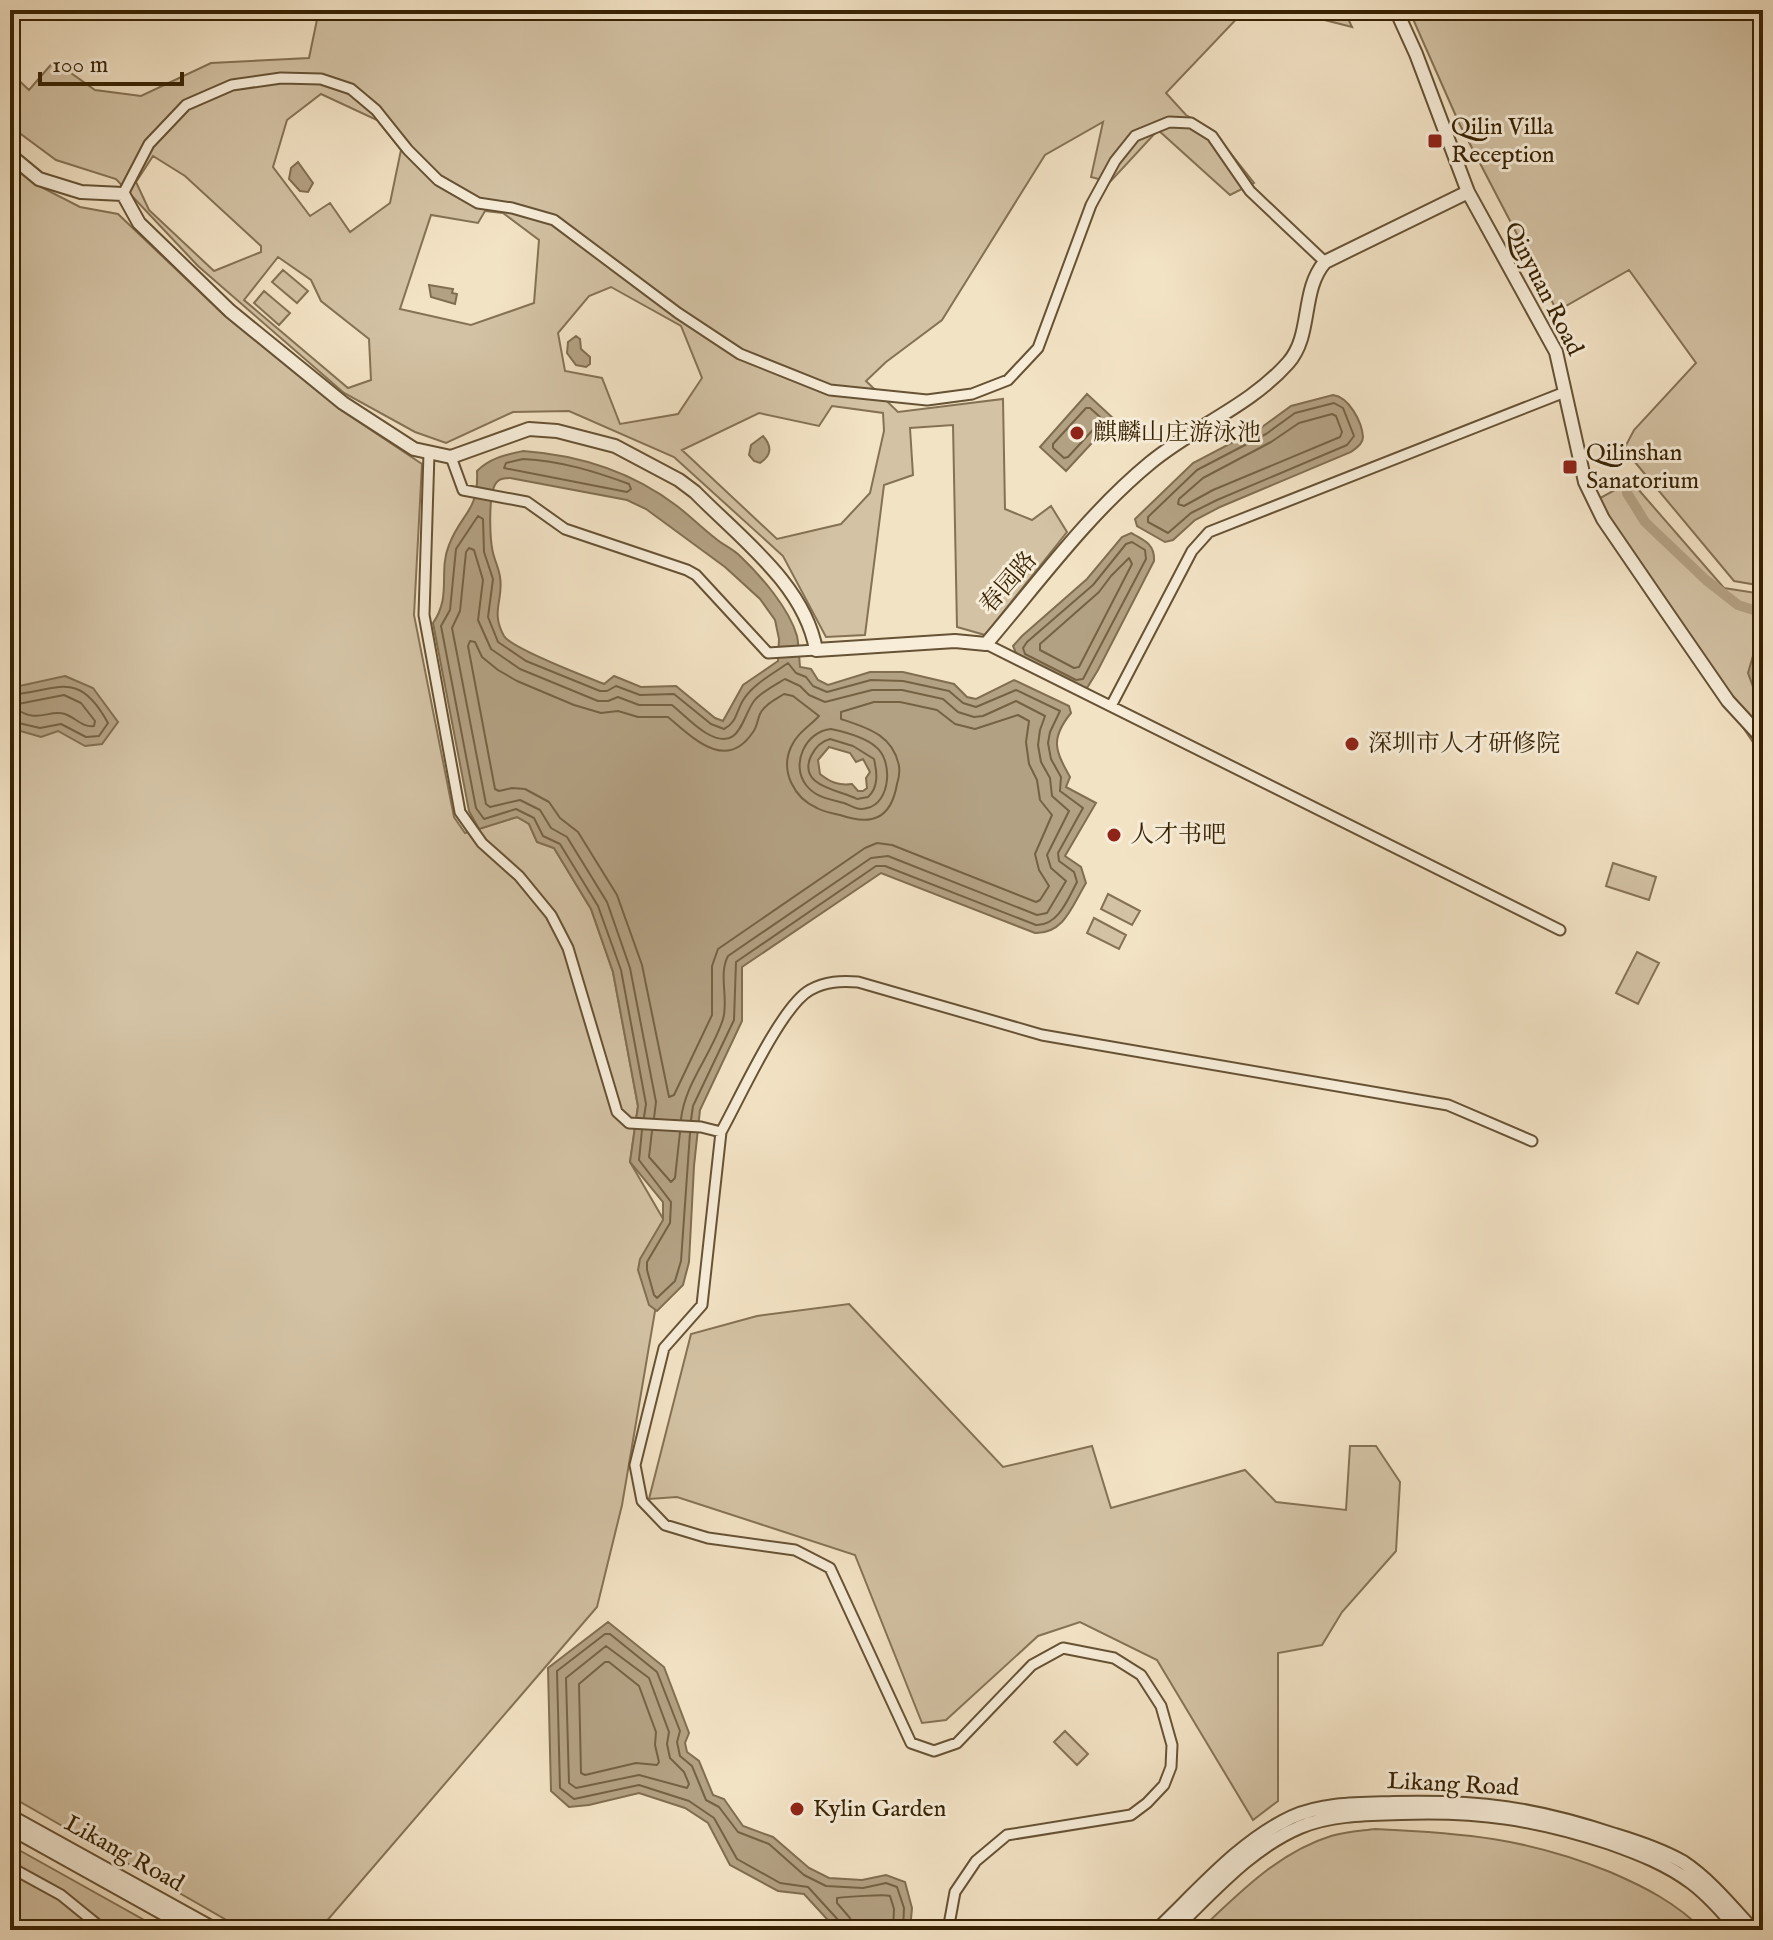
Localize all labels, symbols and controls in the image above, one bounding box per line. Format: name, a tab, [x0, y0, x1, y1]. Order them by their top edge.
scale bar	[40, 36, 182, 86]
text: 100 m	[52, 50, 108, 81]
place label: Qilin Villa Reception	[1451, 112, 1555, 171]
marker: Qilin Villa Reception	[1426, 132, 1444, 150]
street label: Qinyuan Road	[1496, 217, 1590, 361]
place label: 麒麟山庄游泳池	[1093, 418, 1261, 449]
marker: 麒麟山庄游泳池	[1068, 424, 1086, 442]
place label: Qilinshan Sanatorium	[1586, 438, 1699, 497]
marker: Qilinshan Sanatorium	[1561, 458, 1579, 476]
street label: 春园路	[974, 546, 1044, 620]
place label: 深圳市人才研修院	[1368, 729, 1560, 760]
marker: 深圳市人才研修院	[1343, 735, 1361, 753]
place label: 人才书吧	[1130, 820, 1226, 851]
marker: 人才书吧	[1105, 826, 1123, 844]
street label: Likang Road	[1386, 1766, 1520, 1804]
place label: Kylin Garden	[813, 1794, 947, 1825]
marker: Kylin Garden	[788, 1800, 806, 1818]
street label: Likang Road	[59, 1808, 189, 1900]

